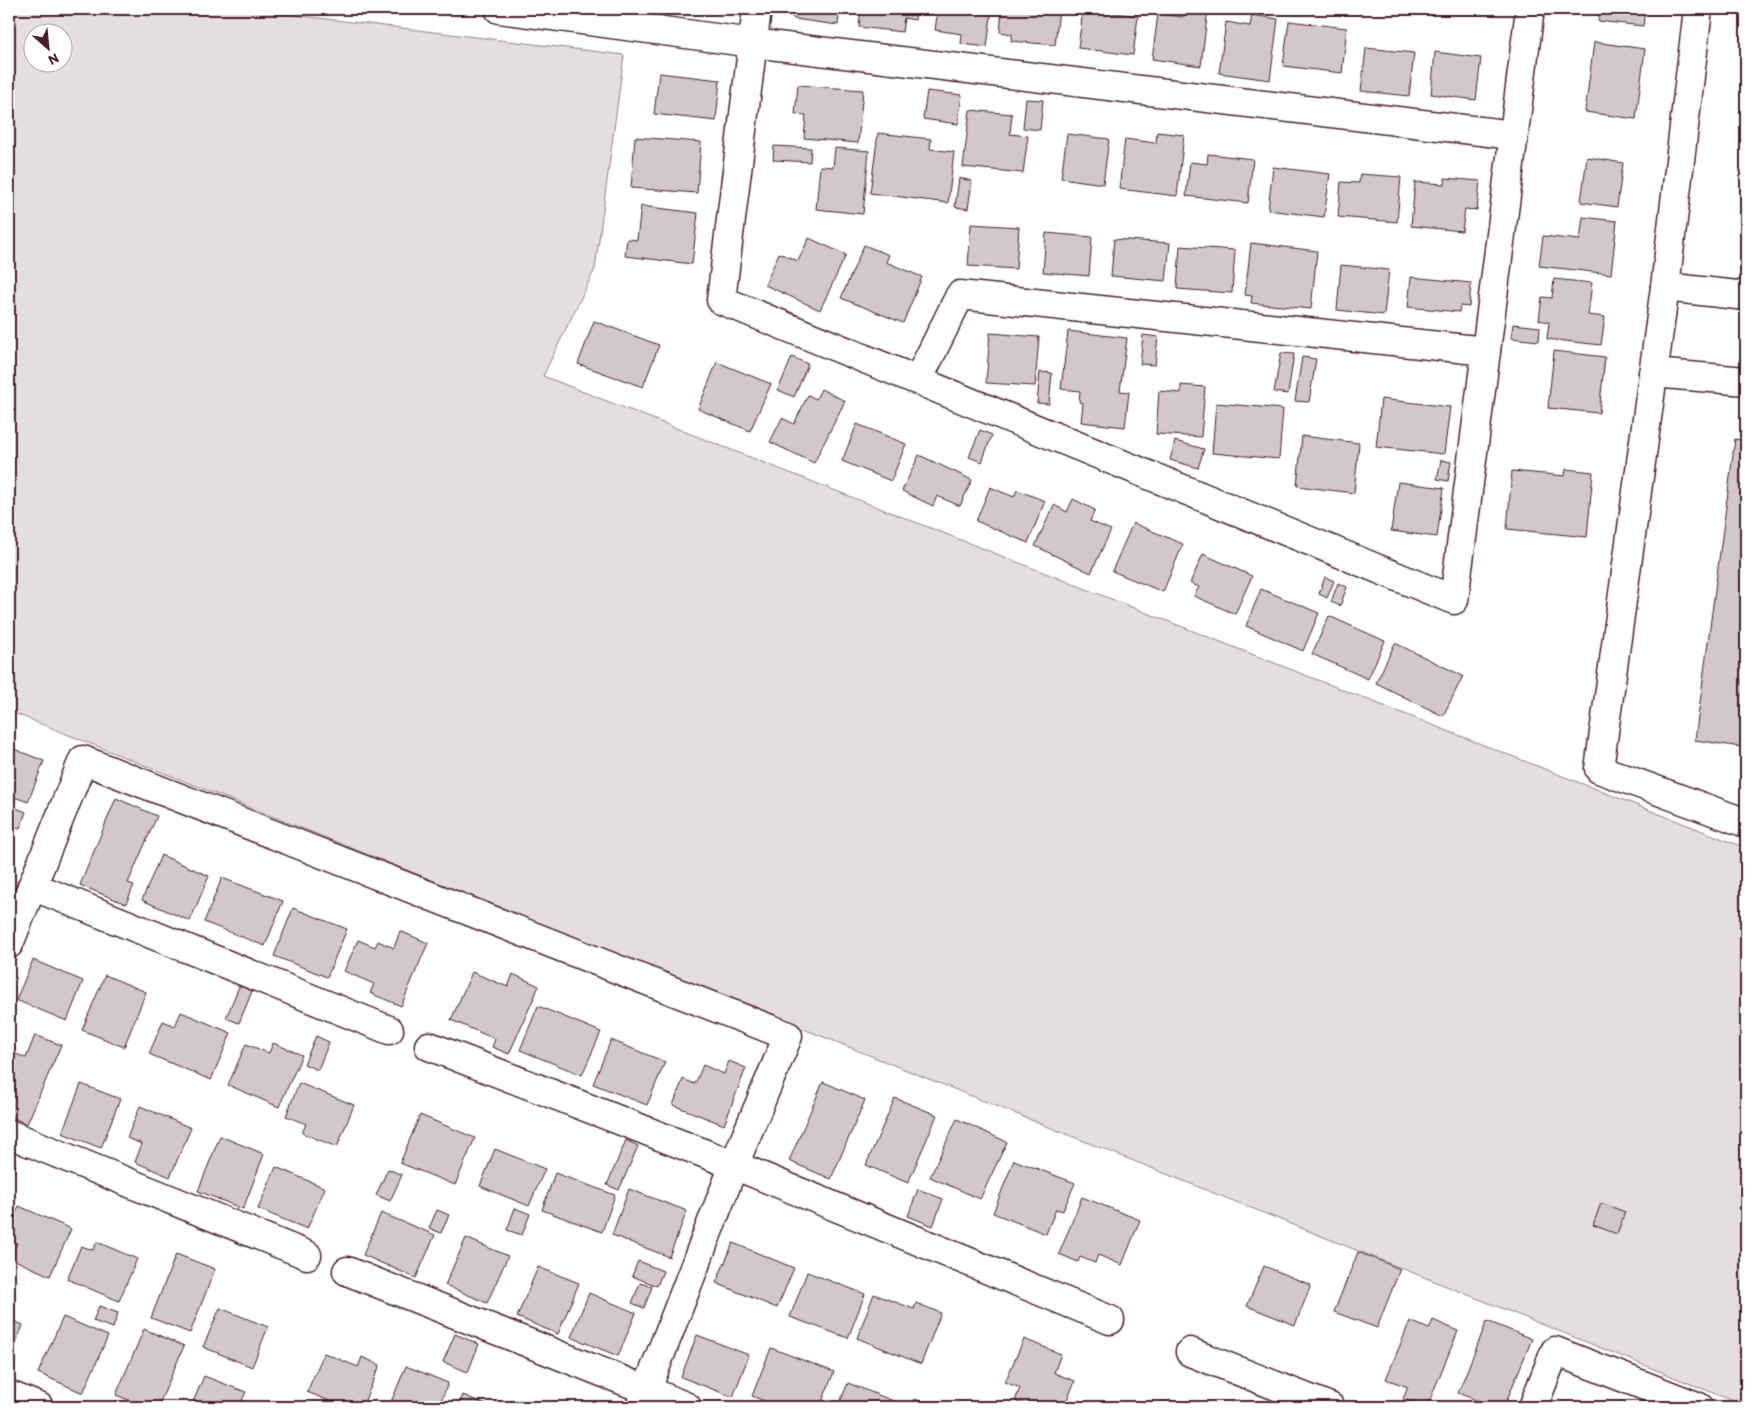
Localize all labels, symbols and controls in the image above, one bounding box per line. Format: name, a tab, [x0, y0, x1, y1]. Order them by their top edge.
north arrow	[22, 22, 72, 72]
text: N	[46, 49, 62, 69]

